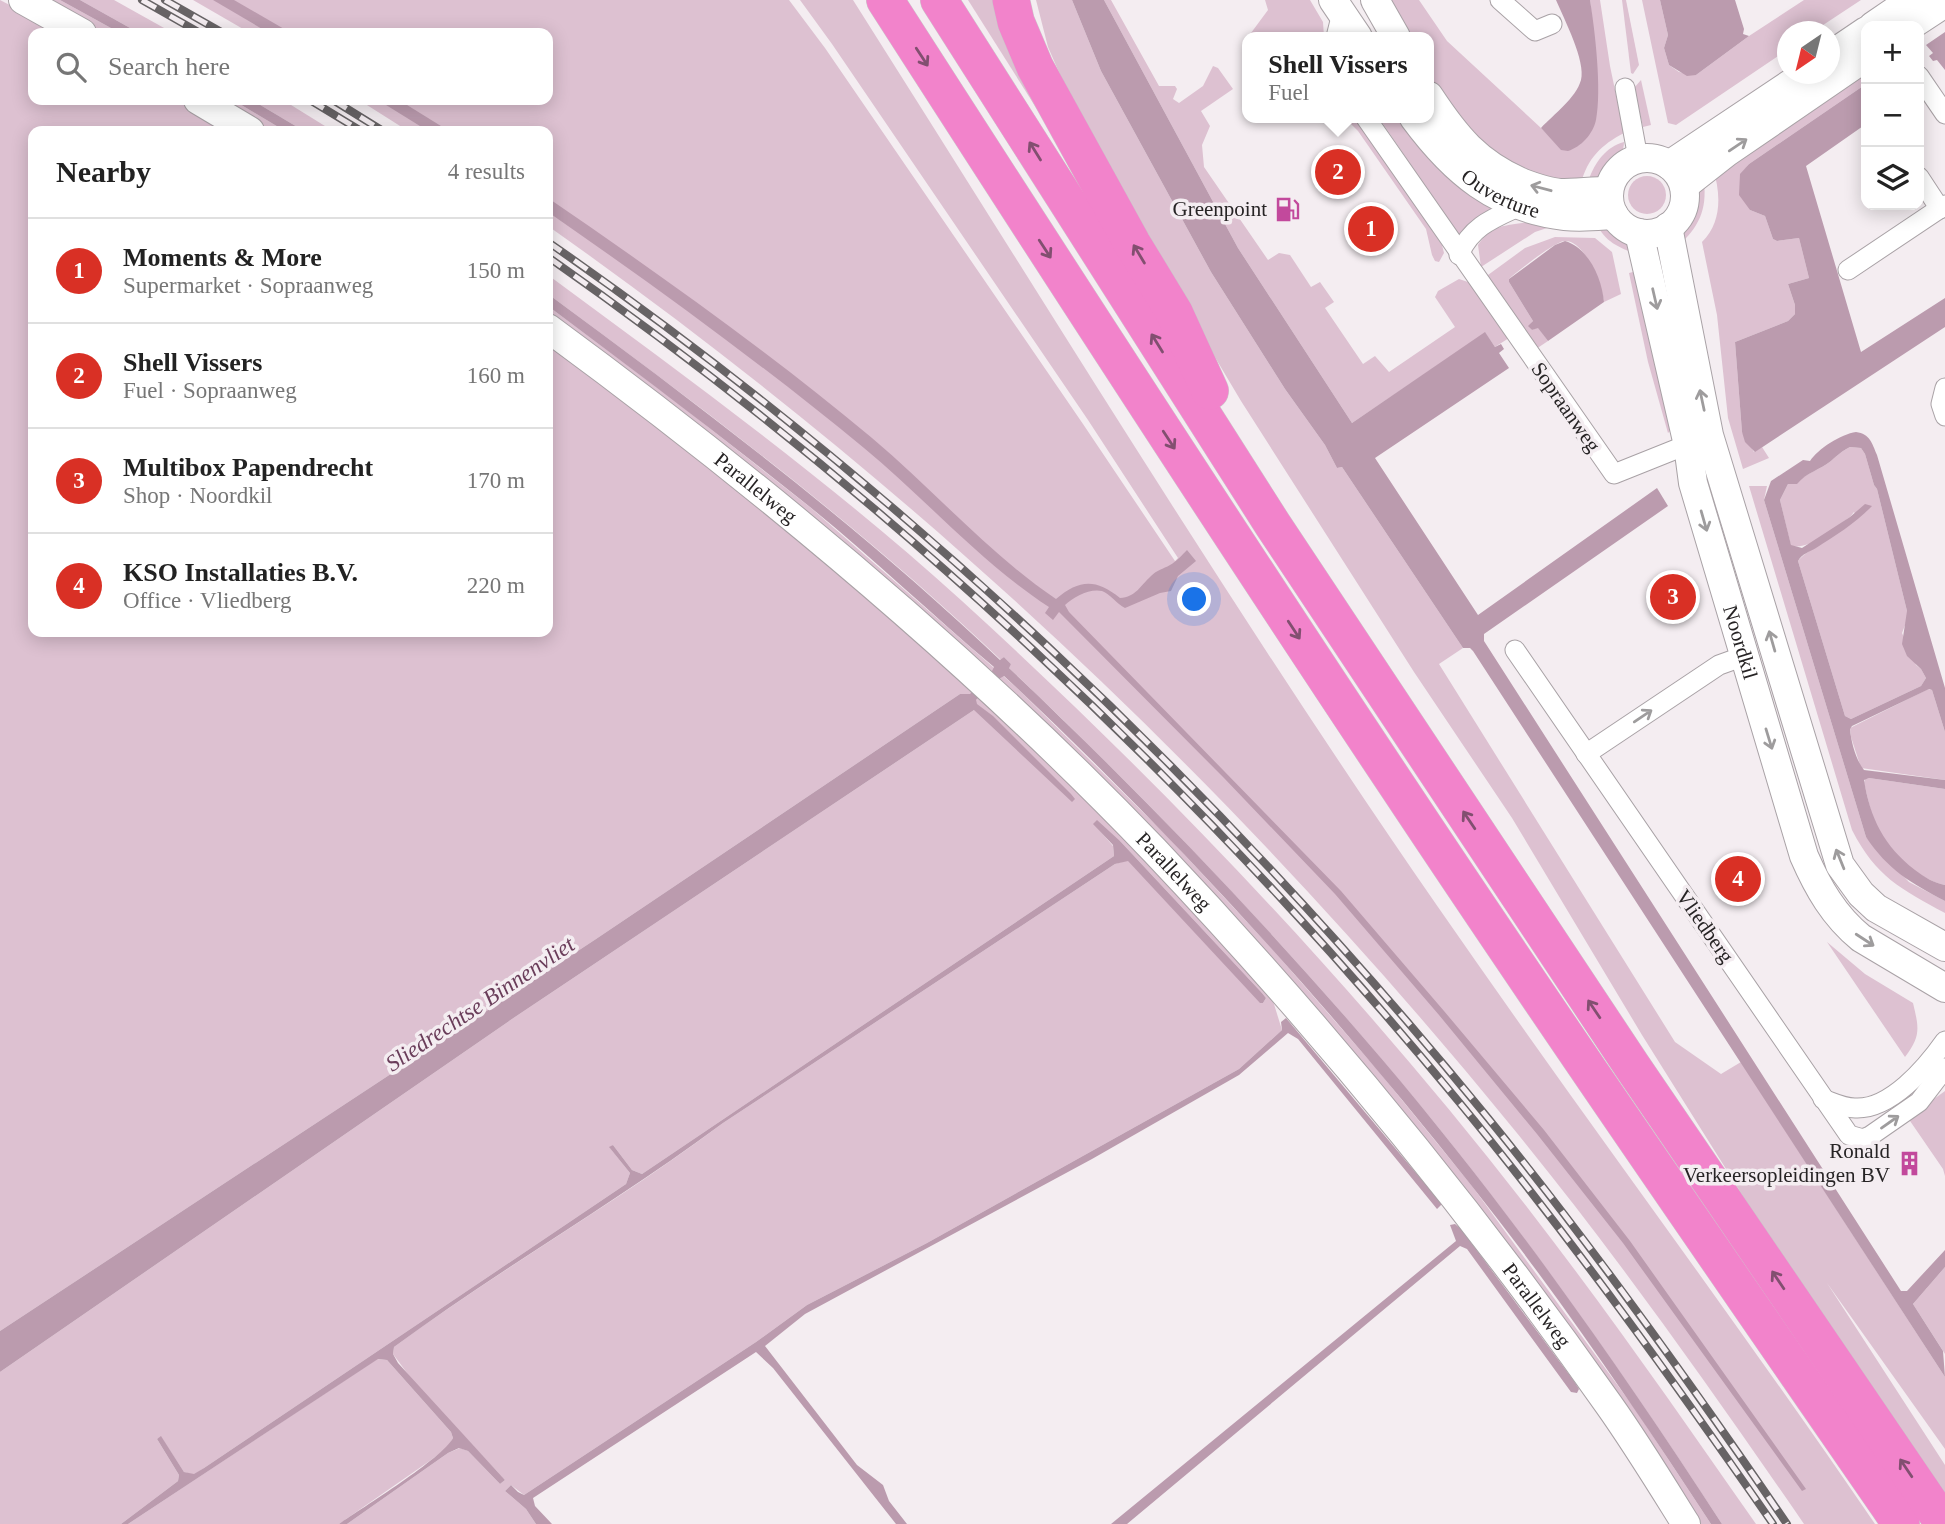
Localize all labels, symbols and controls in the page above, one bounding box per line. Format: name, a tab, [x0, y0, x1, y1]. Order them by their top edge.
north arrow	[1777, 21, 1840, 84]
map controls	[1861, 21, 1924, 210]
button: +	[1861, 21, 1924, 84]
search box	[28, 28, 553, 105]
popup	[1242, 32, 1434, 123]
one-way arrow	[915, 47, 929, 67]
icon: search	[52, 48, 90, 86]
text: Shell Vissers	[1268, 50, 1408, 79]
text: Search here	[108, 52, 230, 81]
text: Fuel	[1268, 80, 1309, 105]
button: −	[1861, 84, 1924, 147]
one-way arrow	[1728, 138, 1748, 152]
one-way arrow	[1028, 142, 1043, 161]
pin: 2	[1315, 146, 1361, 198]
button: layers	[1861, 147, 1924, 210]
text: Nearby	[56, 155, 151, 188]
text: 4 results	[448, 159, 525, 184]
street label: Ouverture	[1456, 164, 1542, 223]
one-way arrow	[1530, 181, 1552, 194]
fuel station icon: Greenpoint	[1273, 195, 1301, 223]
place label: Greenpoint	[1173, 197, 1267, 221]
pin: 1	[1348, 203, 1394, 255]
one-way arrow	[1038, 239, 1052, 258]
text: Moments & More	[123, 243, 322, 272]
one-way arrow	[1131, 244, 1145, 264]
text: 1	[73, 258, 85, 283]
text: 150 m	[467, 258, 525, 283]
text: Supermarket · Sopraanweg	[123, 273, 373, 298]
one-way arrow	[1649, 288, 1662, 310]
one-way arrow	[1150, 334, 1165, 353]
text: Shell Vissers	[123, 348, 262, 377]
street label: Sopraanweg	[1526, 358, 1606, 457]
text: 2	[73, 363, 85, 388]
text: 160 m	[467, 363, 525, 388]
text: Fuel · Sopraanweg	[123, 378, 297, 403]
one-way arrow	[1695, 389, 1709, 412]
one-way arrow	[1161, 430, 1176, 449]
street label: Parallelweg	[710, 447, 802, 529]
text: Multibox Papendrecht	[123, 453, 373, 482]
text: 3	[73, 468, 85, 493]
text: 170 m	[467, 468, 525, 493]
text: Shop · Noordkil	[123, 483, 273, 508]
one-way arrow	[1699, 510, 1712, 532]
text: KSO Installaties B.V.	[123, 558, 358, 587]
pin: 3	[1650, 571, 1696, 623]
text: 4	[73, 573, 85, 598]
text: 220 m	[467, 573, 525, 598]
your location	[1177, 582, 1211, 616]
text: Office · Vliedberg	[123, 588, 292, 613]
street label: Noordkil	[1718, 602, 1763, 682]
one-way arrow	[1287, 619, 1301, 639]
one-way arrow	[1765, 631, 1778, 653]
one-way arrow	[1633, 709, 1652, 723]
one-way arrow	[1764, 728, 1777, 750]
one-way arrow	[1461, 811, 1476, 830]
street label: Parallelweg	[1131, 827, 1217, 916]
one-way arrow	[1832, 848, 1845, 870]
pin: 4	[1715, 853, 1761, 905]
street label: Vliedberg	[1671, 885, 1739, 968]
water label: Sliedrechtse Binnenvliet	[381, 931, 580, 1076]
one-way arrow	[1855, 933, 1875, 947]
one-way arrow	[1587, 1000, 1601, 1020]
one-way arrow	[1880, 1115, 1899, 1129]
place label: Ronald Verkeersopleidingen BV	[1683, 1139, 1890, 1187]
building icon: Ronald Verkeersopleidingen BV	[1896, 1149, 1924, 1177]
street label: Parallelweg	[1498, 1258, 1576, 1353]
one-way arrow	[1771, 1271, 1785, 1290]
one-way arrow	[1899, 1459, 1913, 1478]

